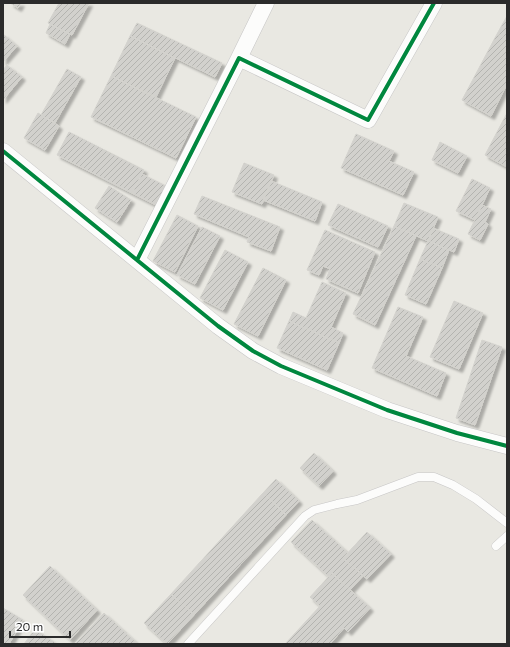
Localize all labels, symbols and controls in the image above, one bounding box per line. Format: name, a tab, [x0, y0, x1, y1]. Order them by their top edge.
scale bar	[10, 613, 70, 639]
text: 20 m	[16, 619, 43, 633]

